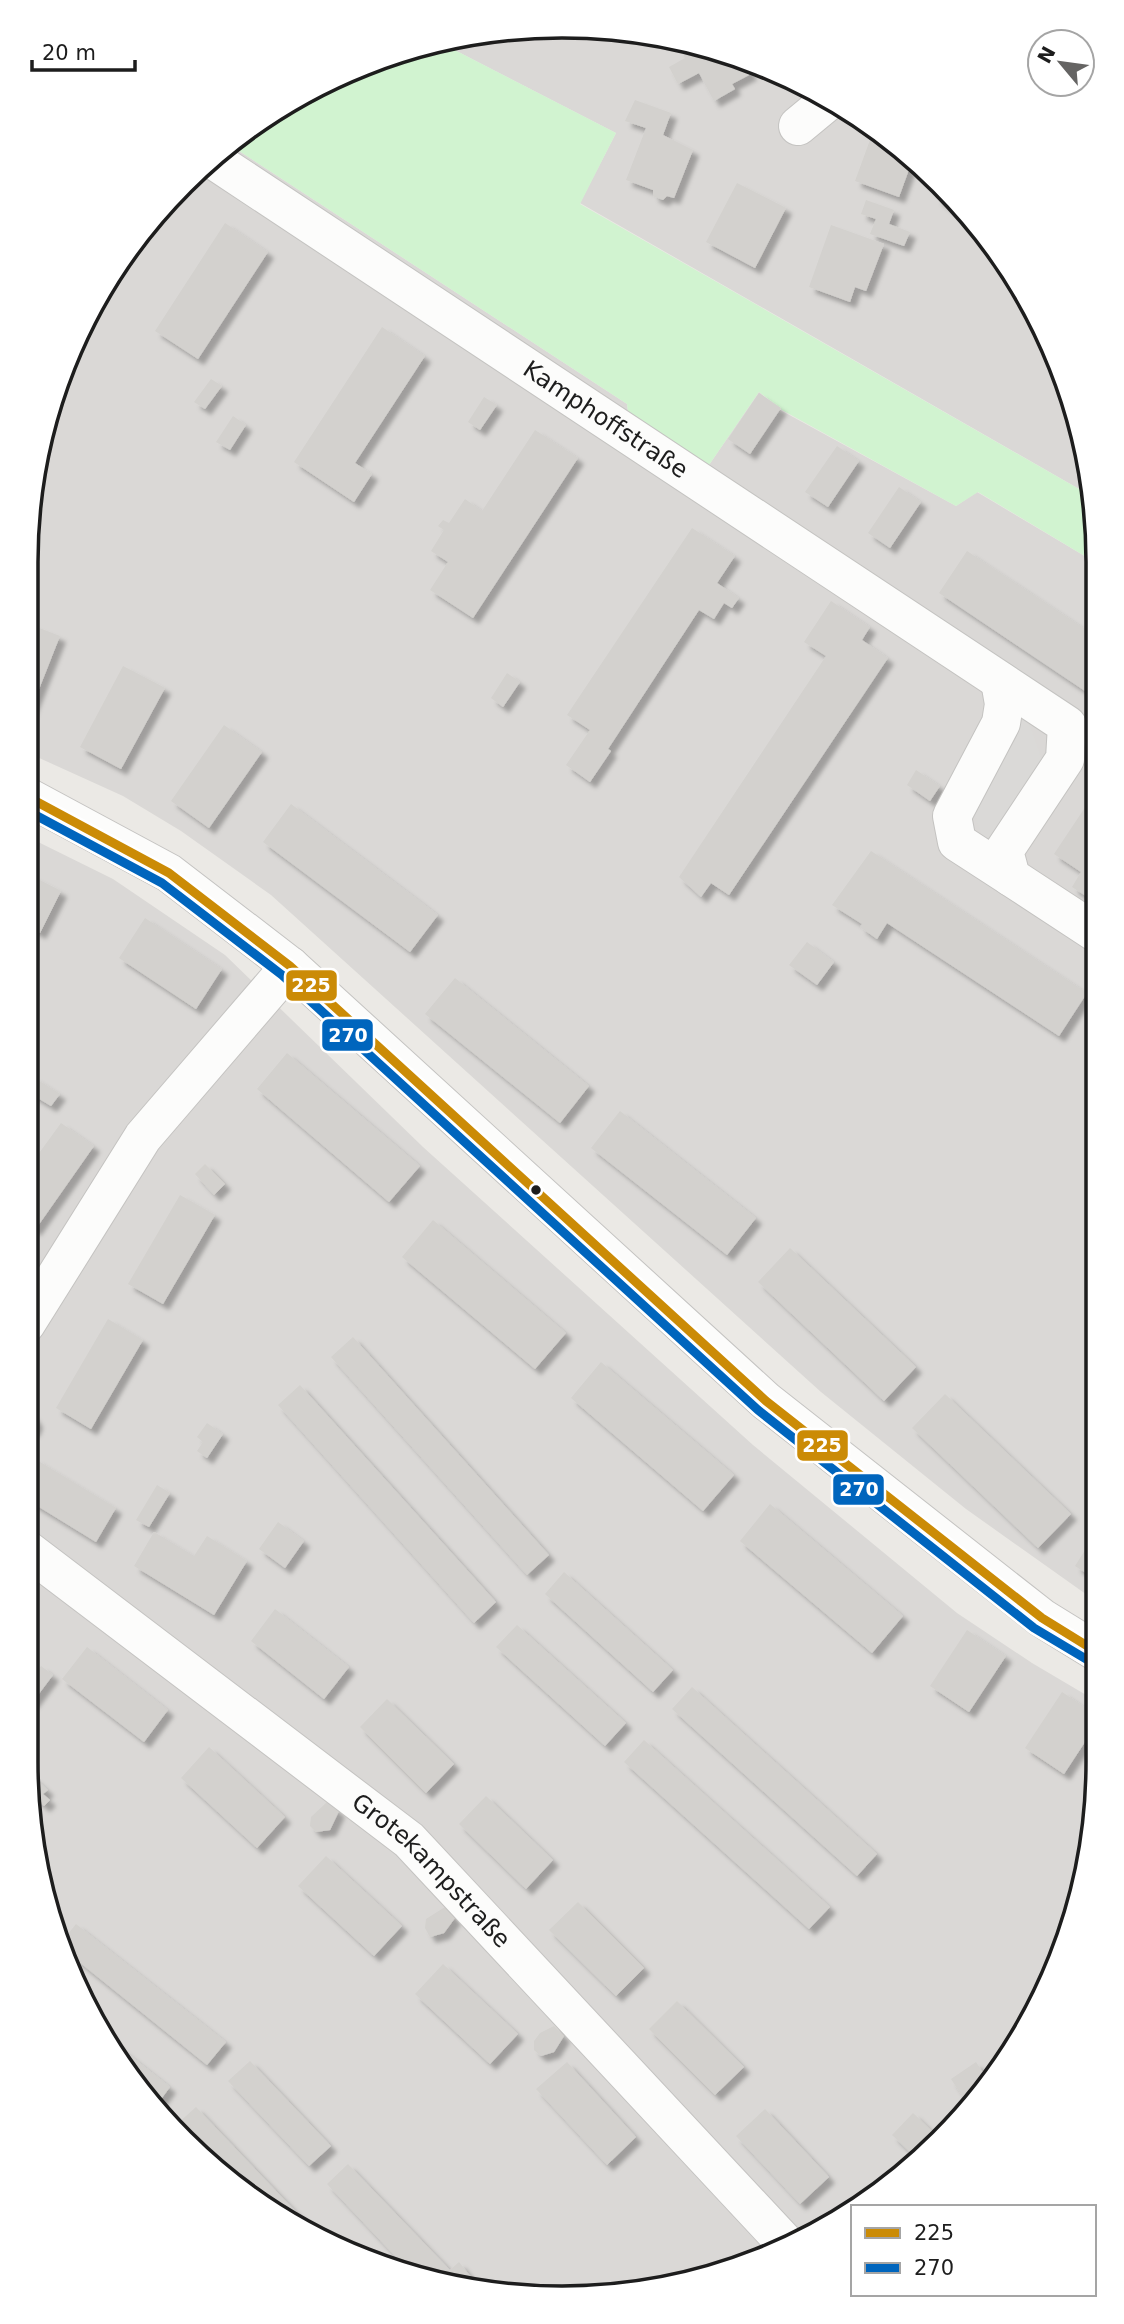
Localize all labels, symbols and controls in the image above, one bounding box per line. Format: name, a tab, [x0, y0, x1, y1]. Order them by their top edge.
scale bar	[32, 28, 135, 72]
north arrow	[1026, 28, 1096, 98]
text: 20 m	[42, 41, 96, 65]
text: N	[1033, 42, 1060, 67]
street label: Kamphoffstraße	[518, 355, 693, 484]
line badge: 225	[285, 969, 338, 1002]
text: 225	[291, 974, 331, 996]
line badge: 270	[321, 1018, 374, 1052]
text: 270	[328, 1024, 368, 1046]
unlabelled marker	[529, 1183, 543, 1197]
line badge: 225	[796, 1429, 849, 1462]
text: 225	[802, 1434, 842, 1456]
line badge: 270	[832, 1473, 885, 1506]
text: 270	[839, 1478, 879, 1500]
street label: Grotekampstraße	[346, 1788, 516, 1953]
legend	[851, 2205, 1096, 2296]
text: 225	[914, 2221, 954, 2245]
text: 270	[914, 2256, 954, 2280]

